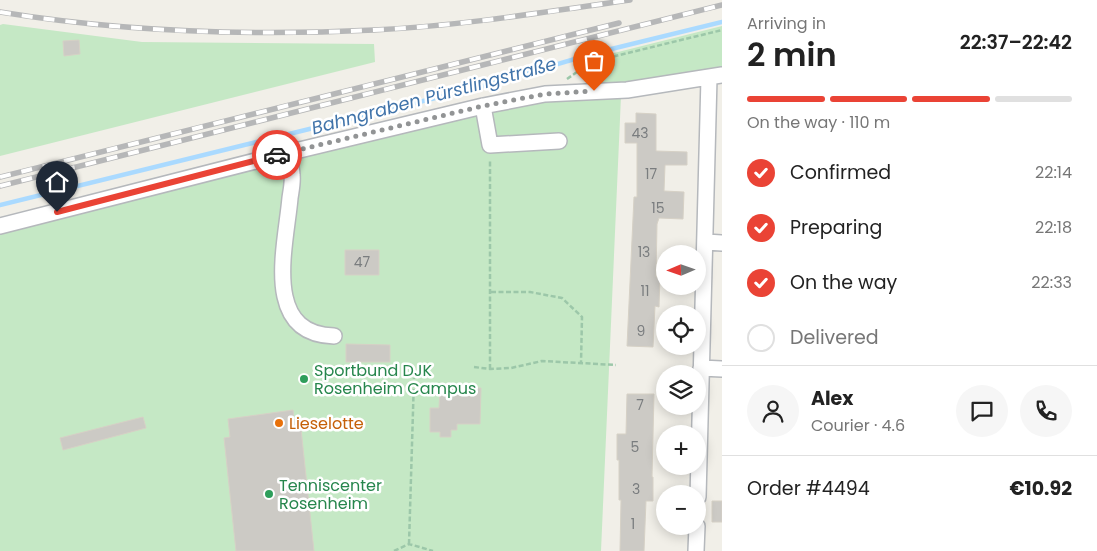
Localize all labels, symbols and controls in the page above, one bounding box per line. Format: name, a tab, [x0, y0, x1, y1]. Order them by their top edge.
text: Arriving in	[747, 12, 826, 35]
text: 22:37–22:42	[960, 29, 1072, 56]
text: 2 min	[747, 32, 837, 77]
pin	[573, 40, 615, 91]
icon: bag	[580, 47, 608, 75]
water label: Bahngraben Pürstlingstraße	[309, 51, 559, 140]
text: On the way · 110 m	[747, 111, 890, 134]
house number: 43	[631, 123, 649, 143]
courier	[252, 130, 302, 180]
icon: car	[263, 141, 291, 169]
icon: check	[747, 159, 775, 187]
text: Confirmed	[790, 159, 891, 186]
pin	[36, 161, 78, 212]
text: 22:14	[1035, 161, 1072, 184]
house number: 17	[645, 164, 657, 184]
icon: home	[43, 168, 71, 196]
house number: 15	[651, 198, 665, 218]
icon: check	[747, 214, 775, 242]
text: Preparing	[790, 214, 882, 241]
text: 22:18	[1035, 216, 1072, 239]
house number: 13	[638, 242, 650, 262]
north arrow	[656, 245, 706, 295]
map controls	[656, 245, 706, 535]
house number: 47	[354, 252, 371, 272]
icon: check	[747, 269, 775, 297]
text: On the way	[790, 269, 897, 296]
text: 22:33	[1031, 271, 1072, 294]
house number: 11	[641, 281, 649, 301]
button: locate	[656, 305, 706, 355]
house number: 9	[637, 321, 645, 341]
text: Delivered	[790, 324, 879, 351]
place label: Sportbund DJK Rosenheim Campus	[314, 359, 476, 400]
button: layers	[656, 365, 706, 415]
marker: Sportbund DJK Rosenheim Campus	[298, 373, 310, 385]
button: person	[747, 385, 799, 437]
text: Alex	[811, 385, 853, 412]
button: chat	[956, 385, 1008, 437]
button: phone	[1020, 385, 1072, 437]
house number: 7	[636, 395, 644, 415]
place label: Lieselotte	[289, 412, 364, 435]
text: Courier · 4.6	[811, 414, 905, 437]
marker: Lieselotte	[273, 417, 285, 429]
button: +	[656, 425, 706, 475]
house number: 5	[631, 437, 639, 457]
place label: Tenniscenter Rosenheim	[279, 474, 382, 515]
text: Order #4494	[747, 475, 870, 502]
text: €10.92	[1009, 475, 1072, 502]
house number: 3	[632, 479, 640, 499]
button: −	[656, 485, 706, 535]
marker: Tenniscenter Rosenheim	[263, 488, 275, 500]
house number: 1	[631, 514, 635, 534]

